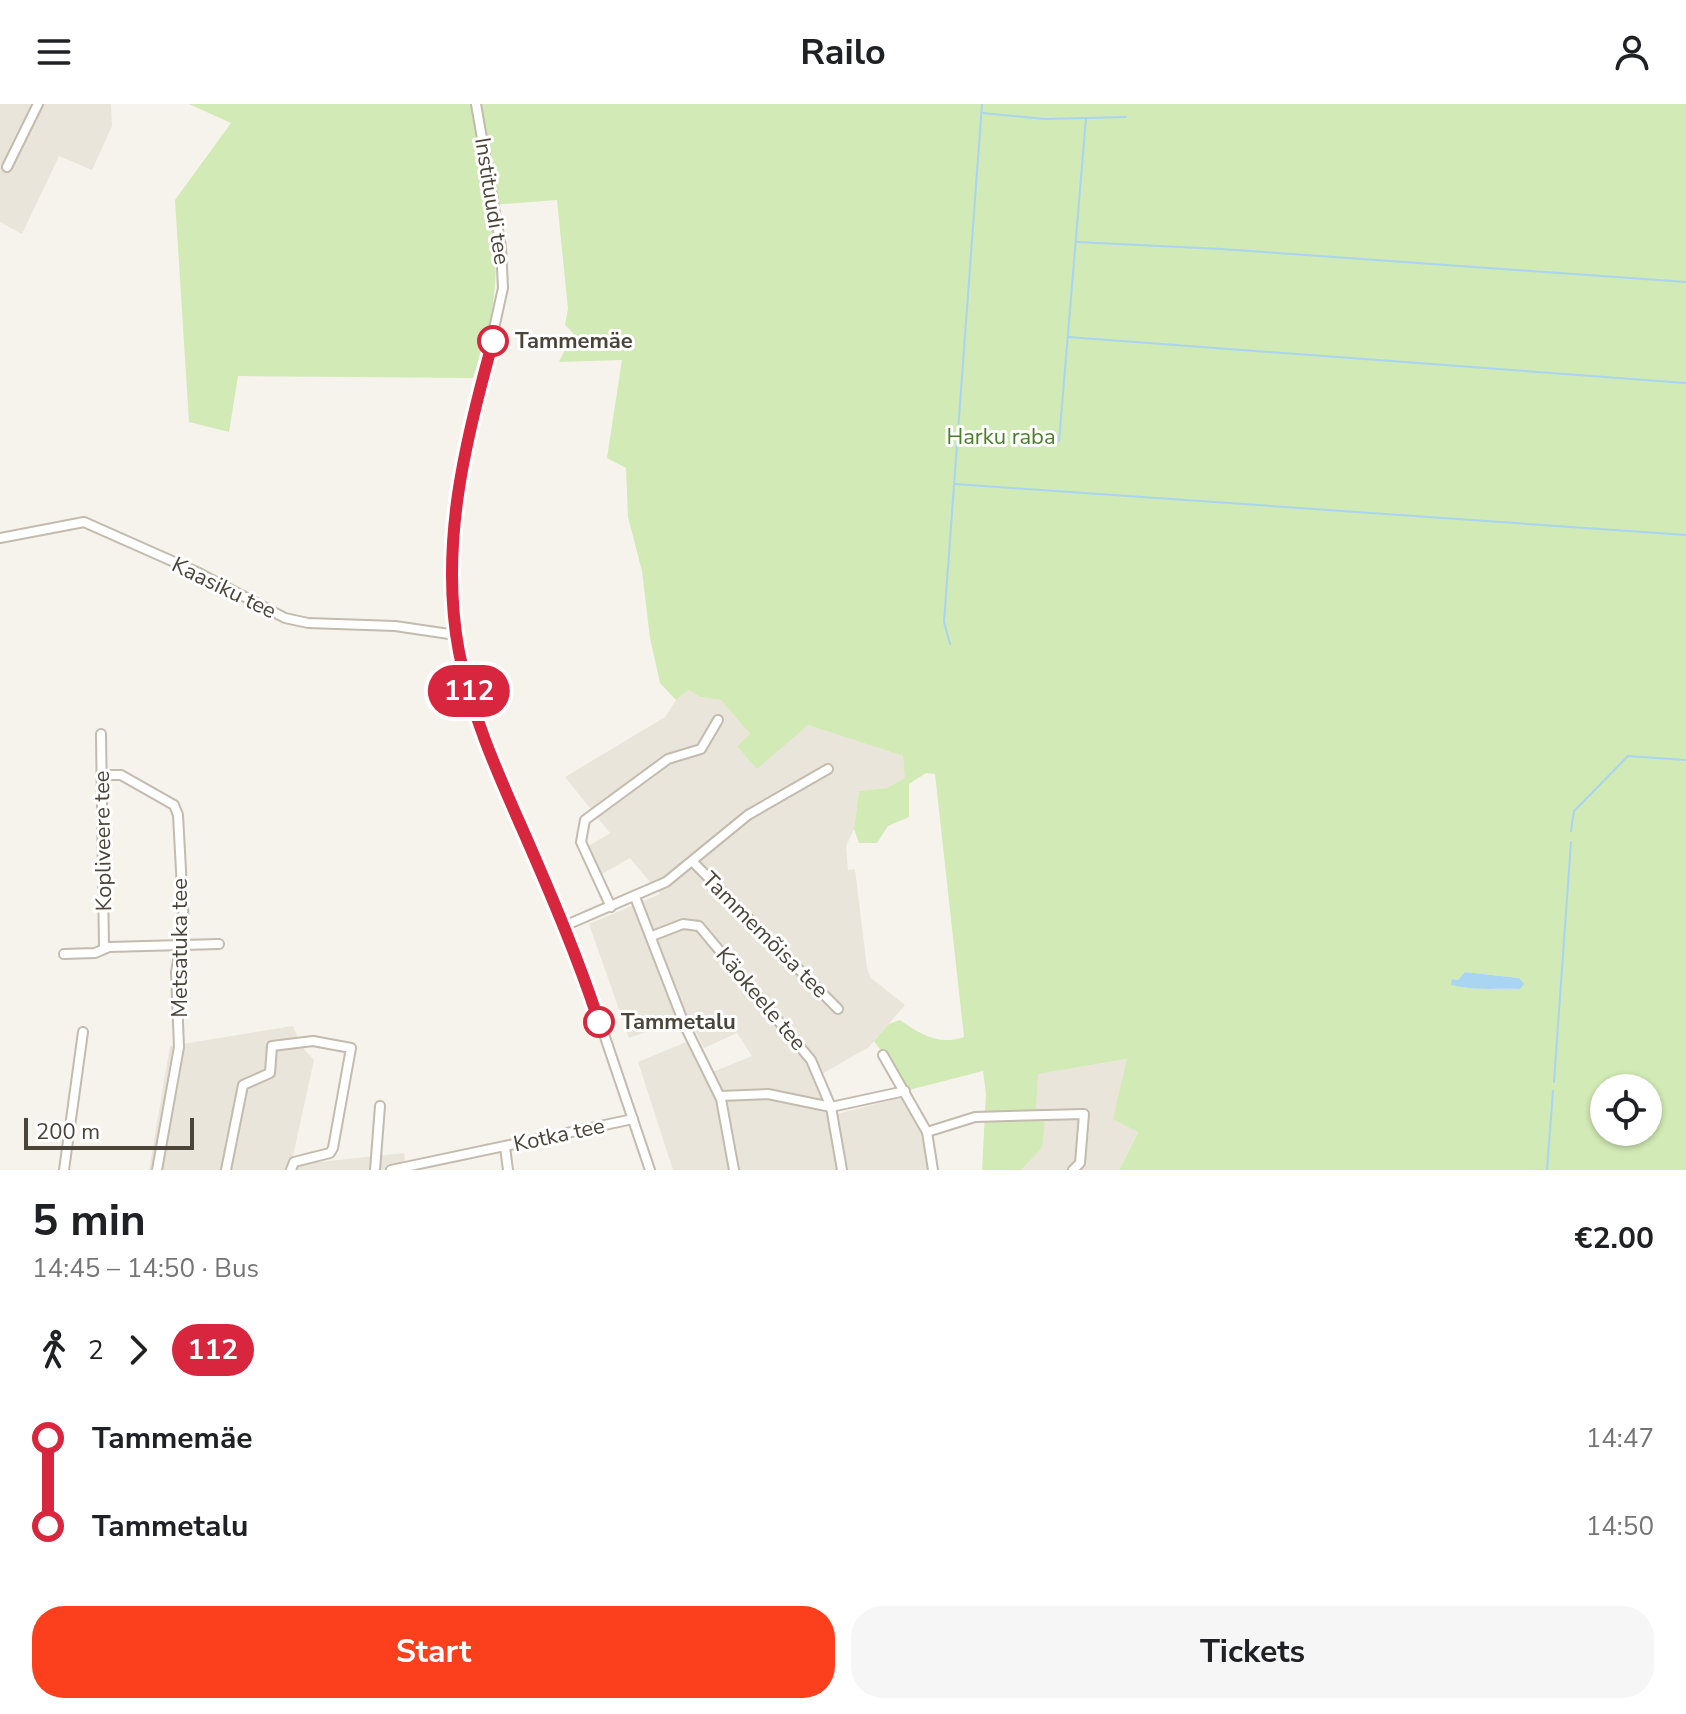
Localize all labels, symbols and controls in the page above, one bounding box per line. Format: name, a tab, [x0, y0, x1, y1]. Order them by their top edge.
text: Railo	[800, 28, 886, 77]
icon: menu	[32, 30, 76, 74]
icon: person	[1610, 30, 1654, 74]
street label: Instituudi tee	[467, 135, 517, 267]
marker: Tammemäe	[478, 326, 508, 356]
place label: Tammemäe	[515, 326, 633, 356]
park label: Harku raba	[946, 422, 1056, 452]
street label: Kaasiku tee	[167, 550, 281, 626]
line badge: 112	[423, 665, 515, 717]
text: 112	[444, 672, 494, 710]
street label: Kopliveere tee	[87, 770, 119, 912]
street label: Tammemõisa tee	[695, 865, 835, 1005]
street label: Metsatuka tee	[165, 878, 195, 1018]
street label: Käokeele tee	[709, 941, 813, 1057]
marker: Tammetalu	[584, 1007, 614, 1037]
place label: Tammetalu	[621, 1007, 736, 1037]
map controls	[1590, 1074, 1662, 1146]
button: locate	[1590, 1074, 1662, 1146]
street label: Kotka tee	[511, 1111, 607, 1159]
scale bar	[24, 1114, 194, 1150]
text: 200 m	[36, 1117, 100, 1147]
text: 5 min	[32, 1191, 146, 1251]
text: €2.00	[1575, 1218, 1654, 1259]
text: 14:45 – 14:50 · Bus	[32, 1251, 259, 1286]
icon: walk	[32, 1328, 76, 1372]
icon: forward	[116, 1328, 160, 1372]
text: 112	[188, 1331, 238, 1369]
text: 2	[88, 1333, 104, 1368]
text: Tammemäe	[92, 1418, 253, 1459]
text: 14:47	[1586, 1421, 1654, 1456]
text: Tammetalu	[92, 1506, 248, 1547]
text: 14:50	[1586, 1509, 1654, 1544]
button: Start	[32, 1606, 835, 1698]
button: Tickets	[851, 1606, 1654, 1698]

